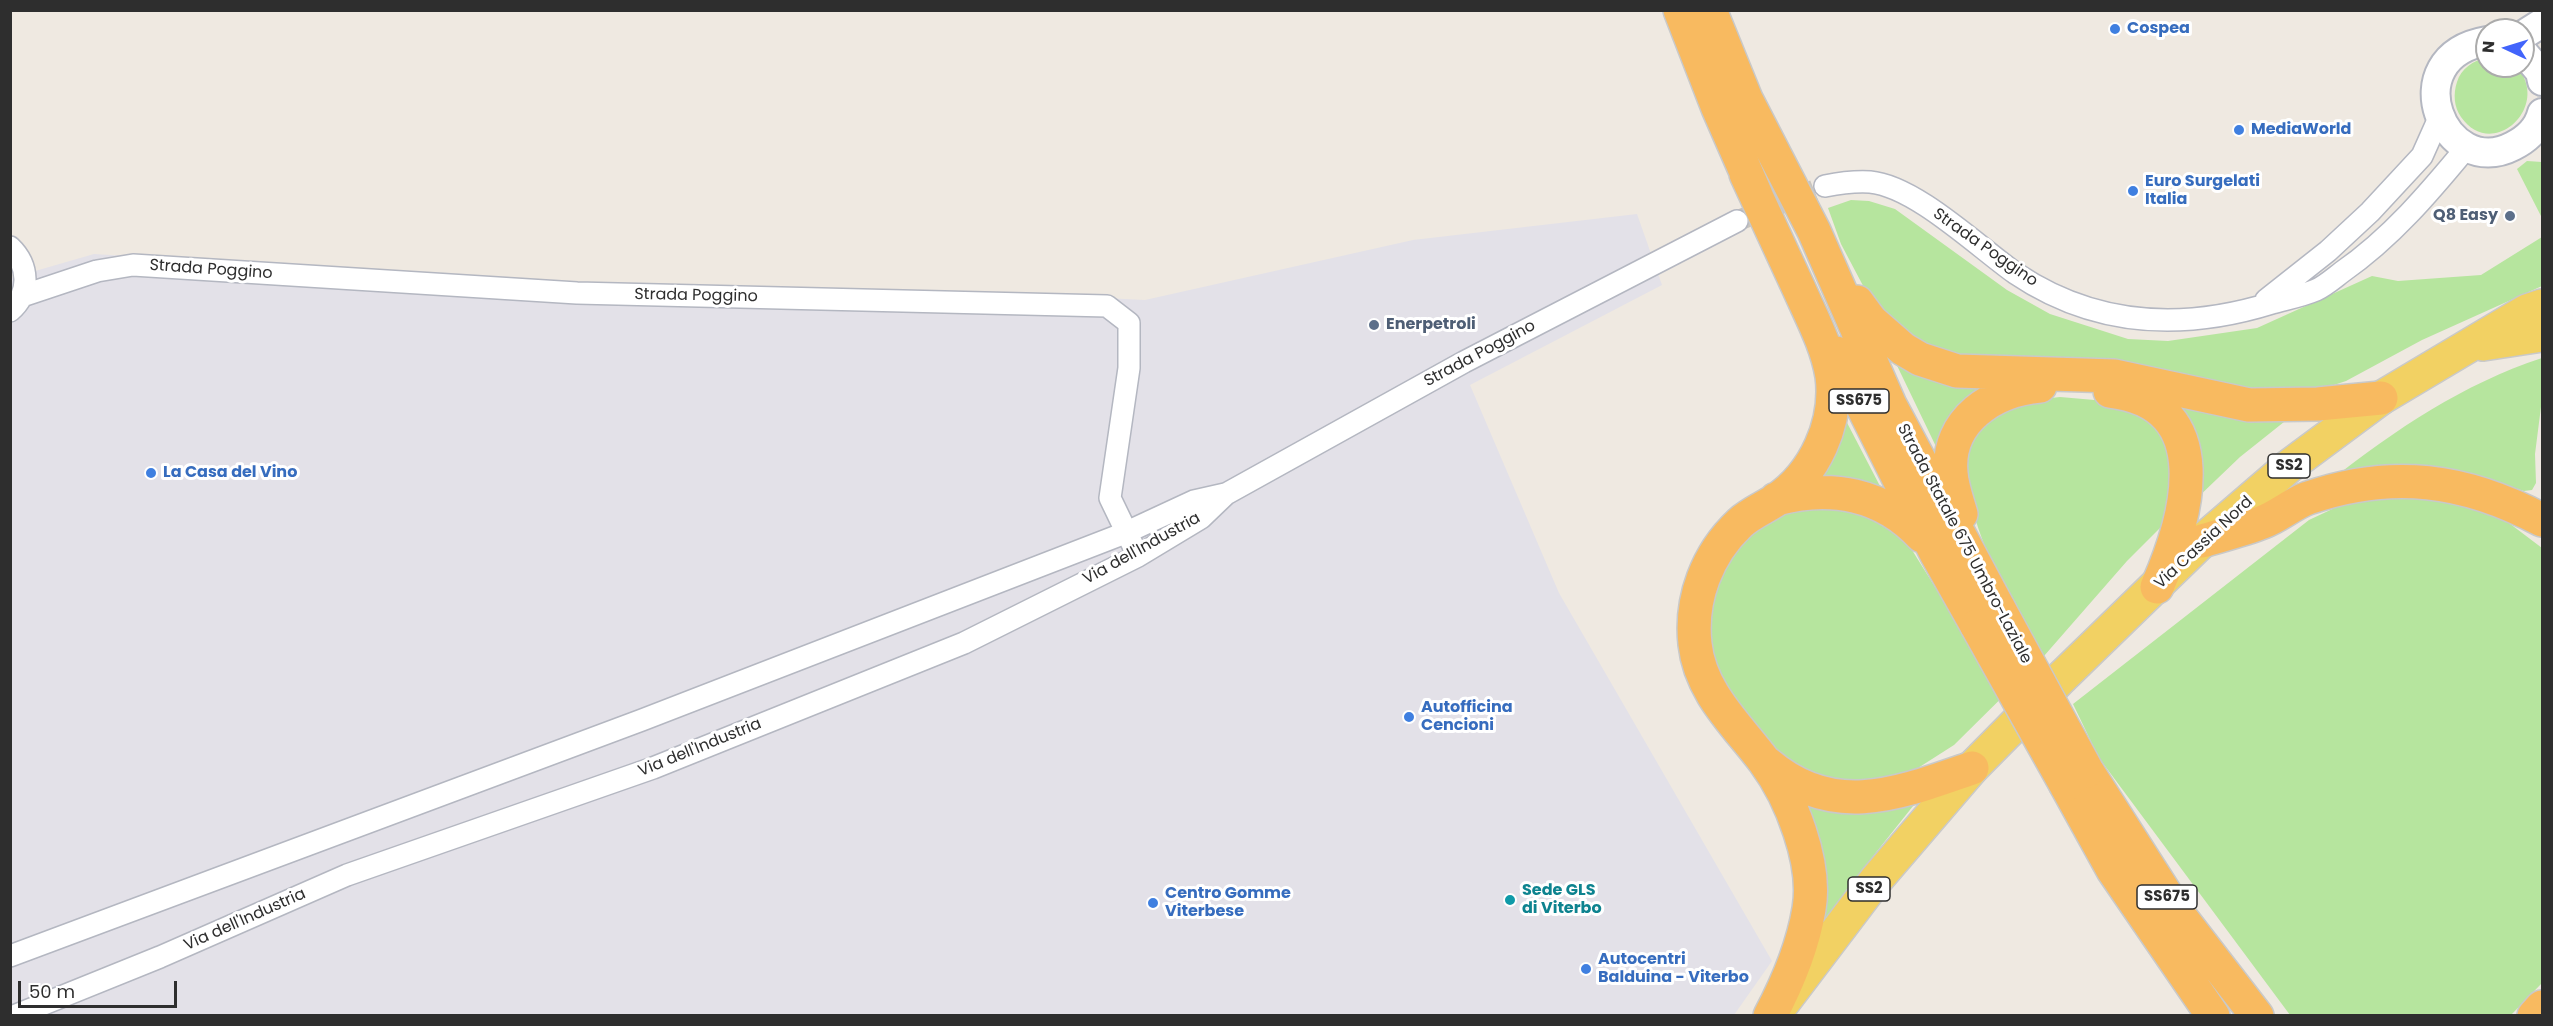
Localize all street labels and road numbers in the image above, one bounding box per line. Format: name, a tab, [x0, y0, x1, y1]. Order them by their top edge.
street label: Strada Poggino	[1929, 205, 2041, 291]
street label: Strada Poggino	[149, 256, 273, 284]
street label: Strada Poggino	[634, 285, 758, 307]
street label: Strada Poggino	[1421, 317, 1539, 391]
road number: SS675	[1829, 389, 1889, 413]
street label: Strada Statale 675 Umbro-Laziale	[1892, 421, 2036, 667]
road number: SS2	[2268, 454, 2310, 478]
street label: Via Cassia Nord	[2151, 493, 2257, 593]
street label: Via dell'Industria	[1080, 509, 1204, 589]
street label: Via dell'Industria	[636, 715, 764, 781]
road number: SS2	[1848, 877, 1890, 901]
street label: Via dell'Industria	[181, 885, 309, 955]
road number: SS675	[2137, 885, 2197, 909]

